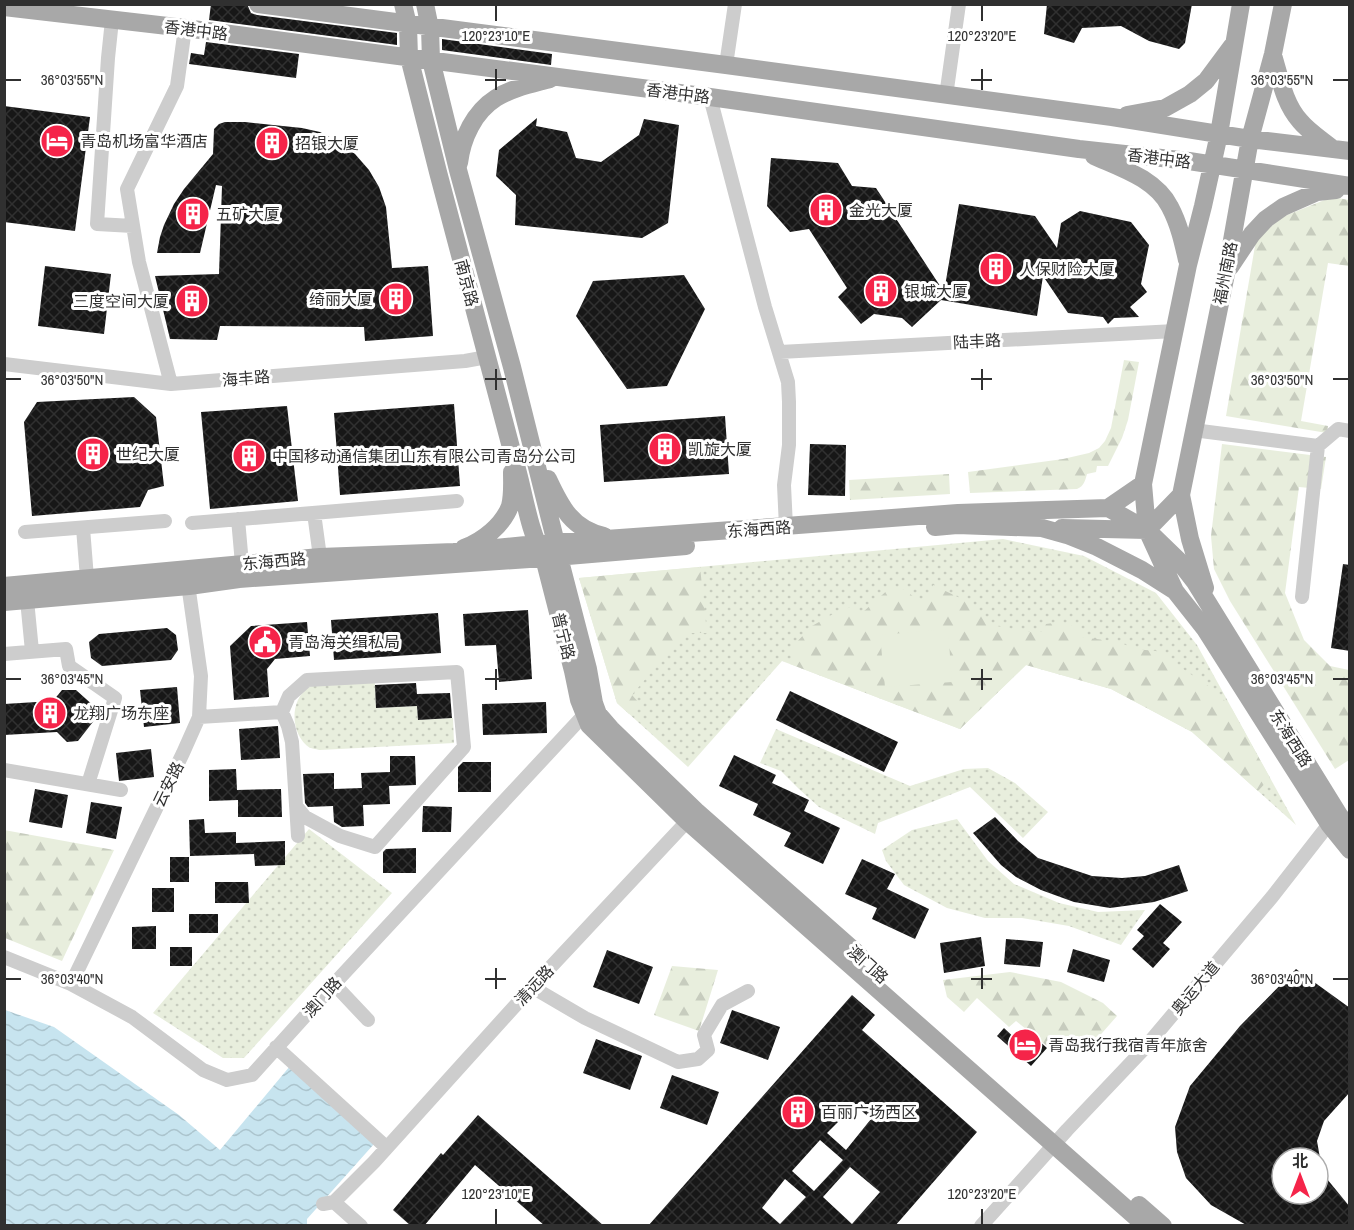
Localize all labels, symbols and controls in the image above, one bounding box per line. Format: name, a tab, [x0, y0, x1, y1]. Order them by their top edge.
street label: 香港中路	[163, 15, 229, 45]
text: 120°23'10"E	[462, 25, 530, 46]
text: 120°23'20"E	[948, 25, 1016, 46]
text: 36°03'55"N	[41, 69, 103, 90]
text: 36°03'55"N	[1251, 69, 1313, 90]
street label: 香港中路	[645, 78, 711, 108]
hotel icon: 青岛机场富华酒店	[39, 123, 75, 159]
building icon: 招银大厦	[254, 125, 290, 161]
place label: 青岛机场富华酒店	[80, 130, 208, 152]
place label: 招银大厦	[295, 132, 359, 154]
street label: 香港中路	[1126, 143, 1192, 173]
building icon: 金光大厦	[808, 192, 844, 228]
building icon: 五矿大厦	[175, 196, 211, 232]
place label: 金光大厦	[849, 199, 913, 221]
place label: 五矿大厦	[216, 203, 280, 225]
street label: 福州南路	[1208, 239, 1242, 307]
building icon: 人保财险大厦	[978, 251, 1014, 287]
street label: 南京路	[450, 257, 484, 309]
place label: 人保财险大厦	[1019, 258, 1115, 280]
building icon: 银城大厦	[863, 273, 899, 309]
place label: 银城大厦	[904, 280, 968, 302]
building icon: 绮丽大厦	[378, 281, 414, 317]
building icon: 三度空间大厦	[174, 283, 210, 319]
place label: 绮丽大厦	[309, 288, 373, 310]
place label: 三度空间大厦	[73, 290, 169, 312]
street label: 陆丰路	[952, 329, 1002, 353]
street label: 海丰路	[221, 365, 271, 391]
text: 36°03'50"N	[41, 369, 103, 390]
text: 36°03'50"N	[1251, 369, 1313, 390]
building icon: 凯旋大厦	[647, 431, 683, 467]
building icon: 世纪大厦	[75, 436, 111, 472]
building icon: 中国移动通信集团山东有限公司青岛分公司	[231, 438, 267, 474]
place label: 凯旋大厦	[688, 438, 752, 460]
place label: 世纪大厦	[116, 443, 180, 465]
place label: 中国移动通信集团山东有限公司青岛分公司	[272, 445, 576, 467]
street label: 东海西路	[726, 516, 792, 542]
street label: 东海西路	[241, 547, 307, 575]
street label: 普宁路	[548, 610, 580, 662]
public building icon: 青岛海关缉私局	[247, 624, 283, 660]
place label: 青岛海关缉私局	[288, 631, 400, 653]
text: 36°03'45"N	[41, 668, 103, 689]
text: 36°03'45"N	[1251, 668, 1313, 689]
building icon: 龙翔广场东座	[32, 695, 68, 731]
place label: 龙翔广场东座	[73, 702, 169, 724]
street label: 东海西路	[1265, 705, 1317, 771]
street label: 云安路	[148, 758, 188, 810]
street label: 澳门路	[843, 940, 893, 988]
street label: 奥运大道	[1166, 956, 1224, 1020]
street label: 清远路	[510, 960, 558, 1010]
text: 36°03'40"N	[41, 968, 103, 989]
text: 36°03'40"N	[1251, 968, 1313, 989]
street label: 澳门路	[298, 972, 346, 1022]
hotel icon: 青岛我行我宿青年旅舍	[1007, 1027, 1043, 1063]
place label: 青岛我行我宿青年旅舍	[1048, 1034, 1208, 1056]
building icon: 百丽广场西区	[780, 1094, 816, 1130]
place label: 百丽广场西区	[821, 1101, 917, 1123]
north arrow	[1270, 1146, 1330, 1206]
text: 北	[1292, 1150, 1308, 1172]
text: 120°23'10"E	[462, 1183, 530, 1204]
text: 120°23'20"E	[948, 1183, 1016, 1204]

